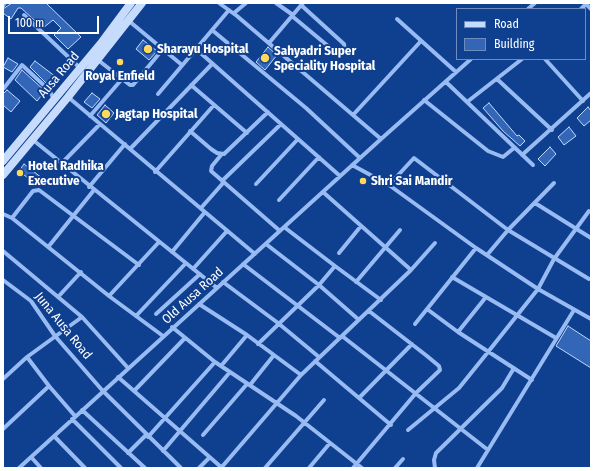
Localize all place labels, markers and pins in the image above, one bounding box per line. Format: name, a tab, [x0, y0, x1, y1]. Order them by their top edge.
place label: Sharayu Hospital	[157, 41, 249, 57]
marker: Sharayu Hospital	[142, 43, 154, 55]
place label: Sahyadri Super Speciality Hospital	[274, 43, 375, 74]
marker: Sahyadri Super Speciality Hospital	[259, 52, 271, 64]
marker: Royal Enfield	[115, 57, 125, 67]
place label: Royal Enfield	[85, 68, 155, 84]
place label: Jagtap Hospital	[115, 106, 197, 122]
marker: Jagtap Hospital	[100, 108, 112, 120]
place label: Hotel Radhika Executive	[28, 158, 104, 189]
marker: Hotel Radhika Executive	[15, 168, 25, 178]
place label: Shri Sai Mandir	[371, 173, 453, 189]
marker: Shri Sai Mandir	[358, 176, 368, 186]

